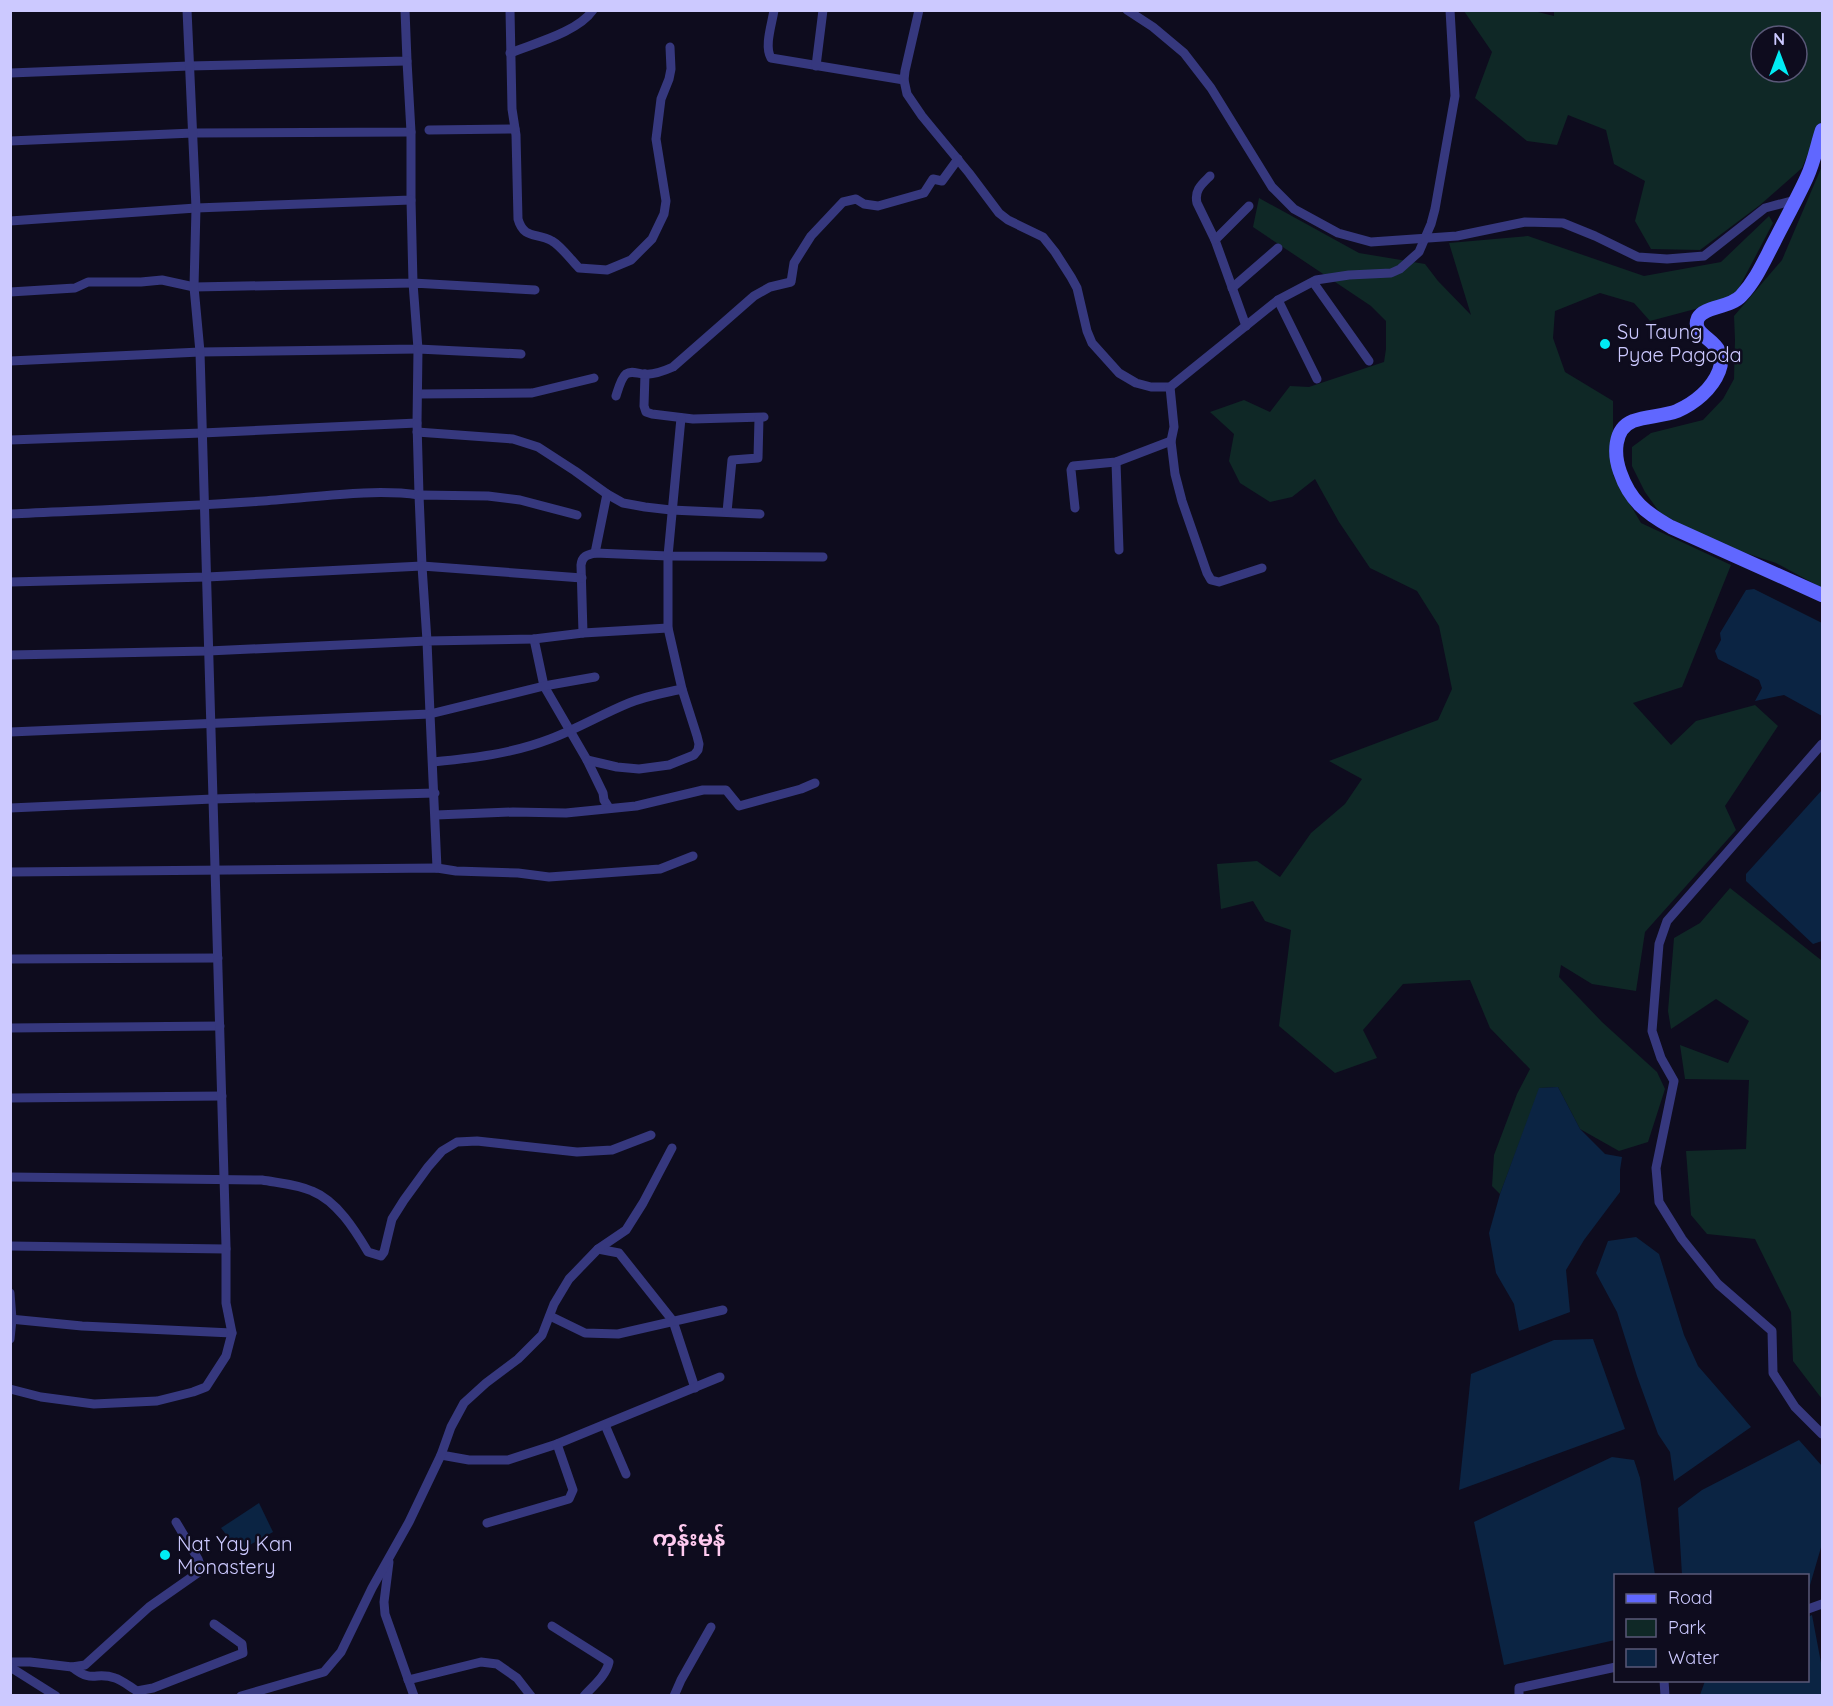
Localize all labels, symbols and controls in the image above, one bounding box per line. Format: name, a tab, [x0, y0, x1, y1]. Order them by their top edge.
north arrow	[1749, 24, 1809, 84]
text: N	[1773, 29, 1785, 49]
place label: Su Taung Pyae Pagoda	[1617, 319, 1742, 367]
marker: Su Taung Pyae Pagoda	[1598, 337, 1612, 351]
district label: ကုန်းမုန်	[653, 1523, 725, 1556]
place label: Nat Yay Kan Monastery	[177, 1531, 293, 1579]
marker: Nat Yay Kan Monastery	[158, 1548, 172, 1562]
legend	[1614, 1574, 1809, 1682]
text: Road	[1668, 1586, 1713, 1609]
text: Park	[1668, 1616, 1706, 1639]
text: Water	[1668, 1646, 1719, 1669]

